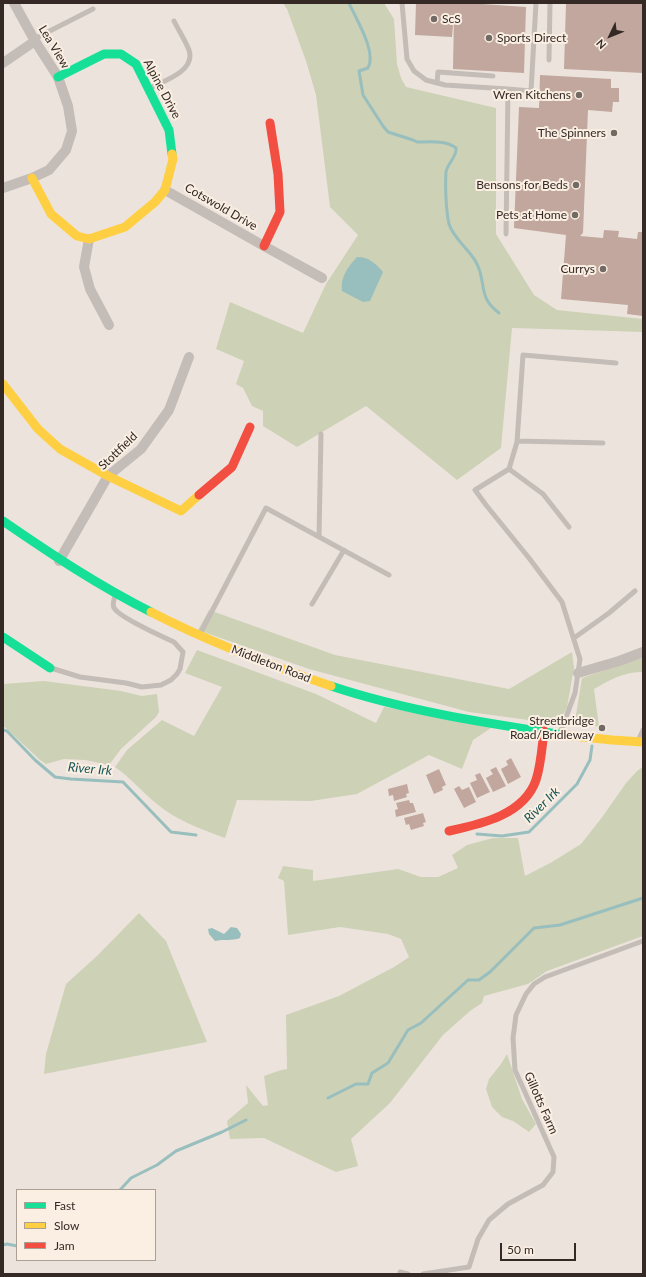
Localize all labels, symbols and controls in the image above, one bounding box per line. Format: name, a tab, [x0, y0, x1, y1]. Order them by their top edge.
place label: ScS	[442, 12, 461, 26]
marker: ScS	[429, 14, 439, 24]
north arrow	[590, 16, 630, 56]
street label: Lea View	[36, 23, 72, 71]
place label: Sports Direct	[497, 31, 566, 45]
marker: Sports Direct	[484, 33, 494, 43]
text: N	[593, 37, 609, 52]
street label: Alpine Drive	[140, 57, 184, 121]
place label: Wren Kitchens	[493, 88, 571, 102]
marker: Wren Kitchens	[574, 90, 584, 100]
place label: The Spinners	[538, 126, 606, 140]
marker: The Spinners	[609, 128, 619, 138]
place label: Bensons for Beds	[476, 178, 568, 192]
street label: Cotswold Drive	[182, 180, 260, 234]
marker: Bensons for Beds	[571, 180, 581, 190]
place label: Pets at Home	[496, 208, 567, 222]
marker: Pets at Home	[570, 210, 580, 220]
place label: Currys	[560, 262, 595, 276]
marker: Currys	[598, 264, 608, 274]
street label: Stottfield	[96, 429, 140, 473]
street label: Middleton Road	[229, 642, 313, 686]
place label: Streetbridge Road/Bridleway	[510, 714, 594, 742]
marker: Streetbridge Road/Bridleway	[597, 723, 607, 733]
water label: River Irk	[67, 759, 113, 779]
water label: River Irk	[521, 784, 563, 826]
street label: Gillotts Farm	[521, 1070, 561, 1136]
legend	[16, 1189, 156, 1261]
text: Fast	[54, 1198, 75, 1213]
text: Slow	[54, 1218, 79, 1233]
scale bar	[502, 1235, 578, 1261]
text: Jam	[54, 1238, 75, 1253]
text: 50 m	[507, 1242, 534, 1257]

